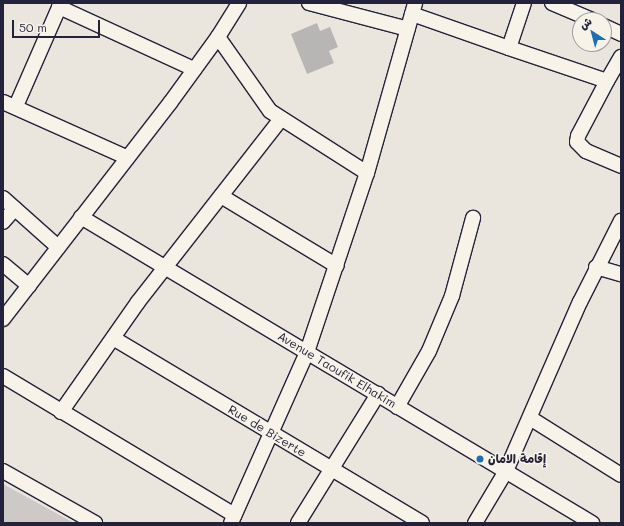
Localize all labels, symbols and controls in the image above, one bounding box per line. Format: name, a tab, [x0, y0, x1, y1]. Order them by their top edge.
scale bar	[14, 12, 102, 38]
north arrow	[572, 12, 612, 52]
text: ش	[576, 13, 595, 32]
text: 50 m	[19, 19, 47, 35]
street label: Avenue Taoufik Elhakim	[275, 329, 399, 411]
street label: Rue de Bizerte	[225, 402, 309, 460]
place label: إقامة الامان	[488, 452, 546, 466]
marker: إقامة الامان	[475, 454, 485, 464]

